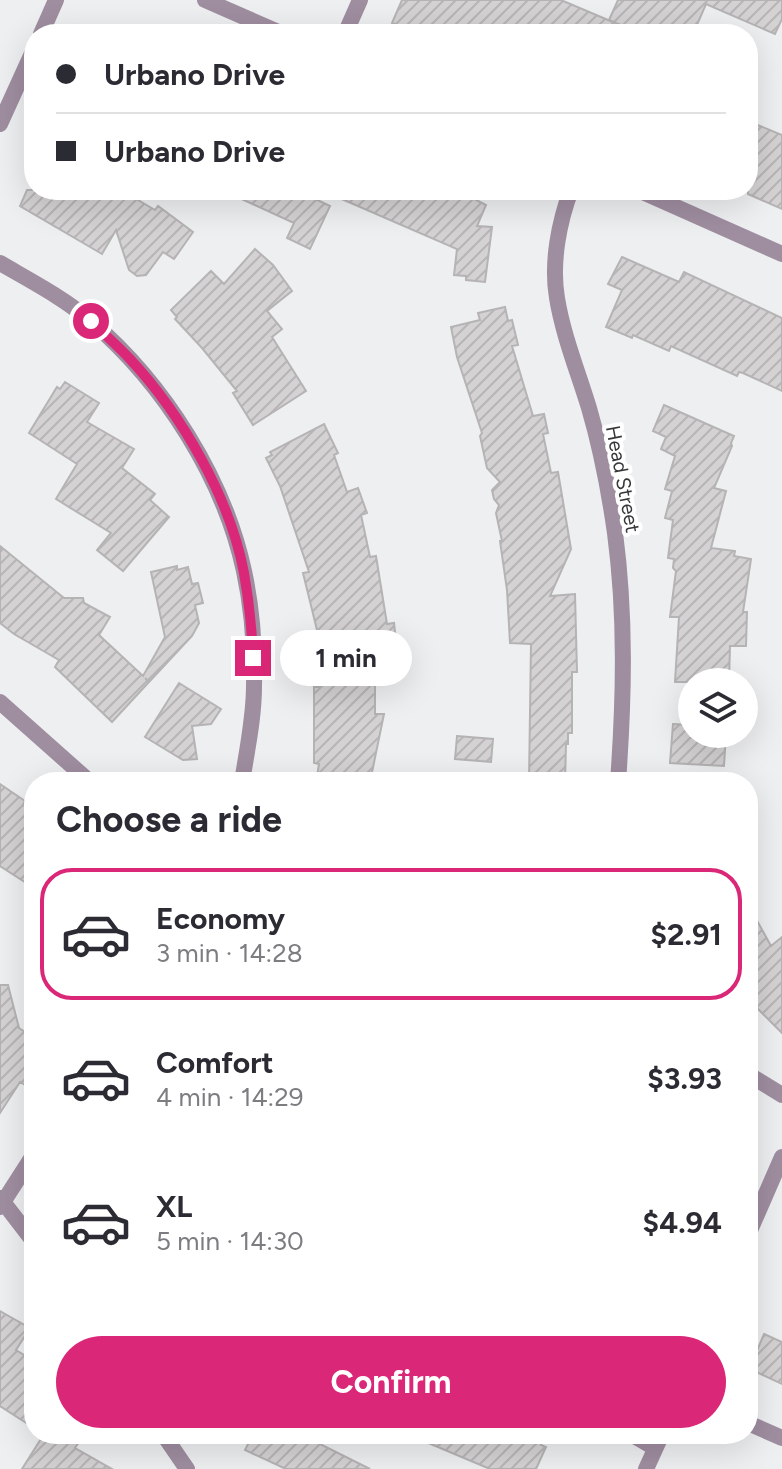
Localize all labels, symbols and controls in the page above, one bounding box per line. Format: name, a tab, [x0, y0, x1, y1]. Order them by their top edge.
text: Urbano Drive	[104, 56, 285, 93]
text: Urbano Drive	[104, 133, 285, 170]
route start	[73, 303, 109, 339]
street label: Head Street	[601, 423, 645, 535]
callout: 1 min	[281, 630, 413, 686]
route end	[235, 640, 271, 676]
text: 1 min	[315, 642, 377, 674]
map controls	[678, 668, 758, 748]
button: layers	[678, 668, 758, 748]
text: Choose a ride	[56, 798, 282, 841]
icon: car	[60, 898, 132, 970]
text: Economy	[156, 900, 285, 937]
text: $2.91	[651, 916, 722, 953]
text: 3 min · 14:28	[156, 937, 303, 969]
icon: car	[60, 1042, 132, 1114]
text: Comfort	[156, 1044, 274, 1081]
text: $3.93	[647, 1060, 722, 1097]
text: 4 min · 14:29	[156, 1081, 303, 1113]
icon: car	[60, 1186, 132, 1258]
text: XL	[156, 1188, 192, 1225]
text: $4.94	[643, 1204, 722, 1241]
text: 5 min · 14:30	[156, 1225, 304, 1257]
button: Confirm	[56, 1336, 726, 1428]

